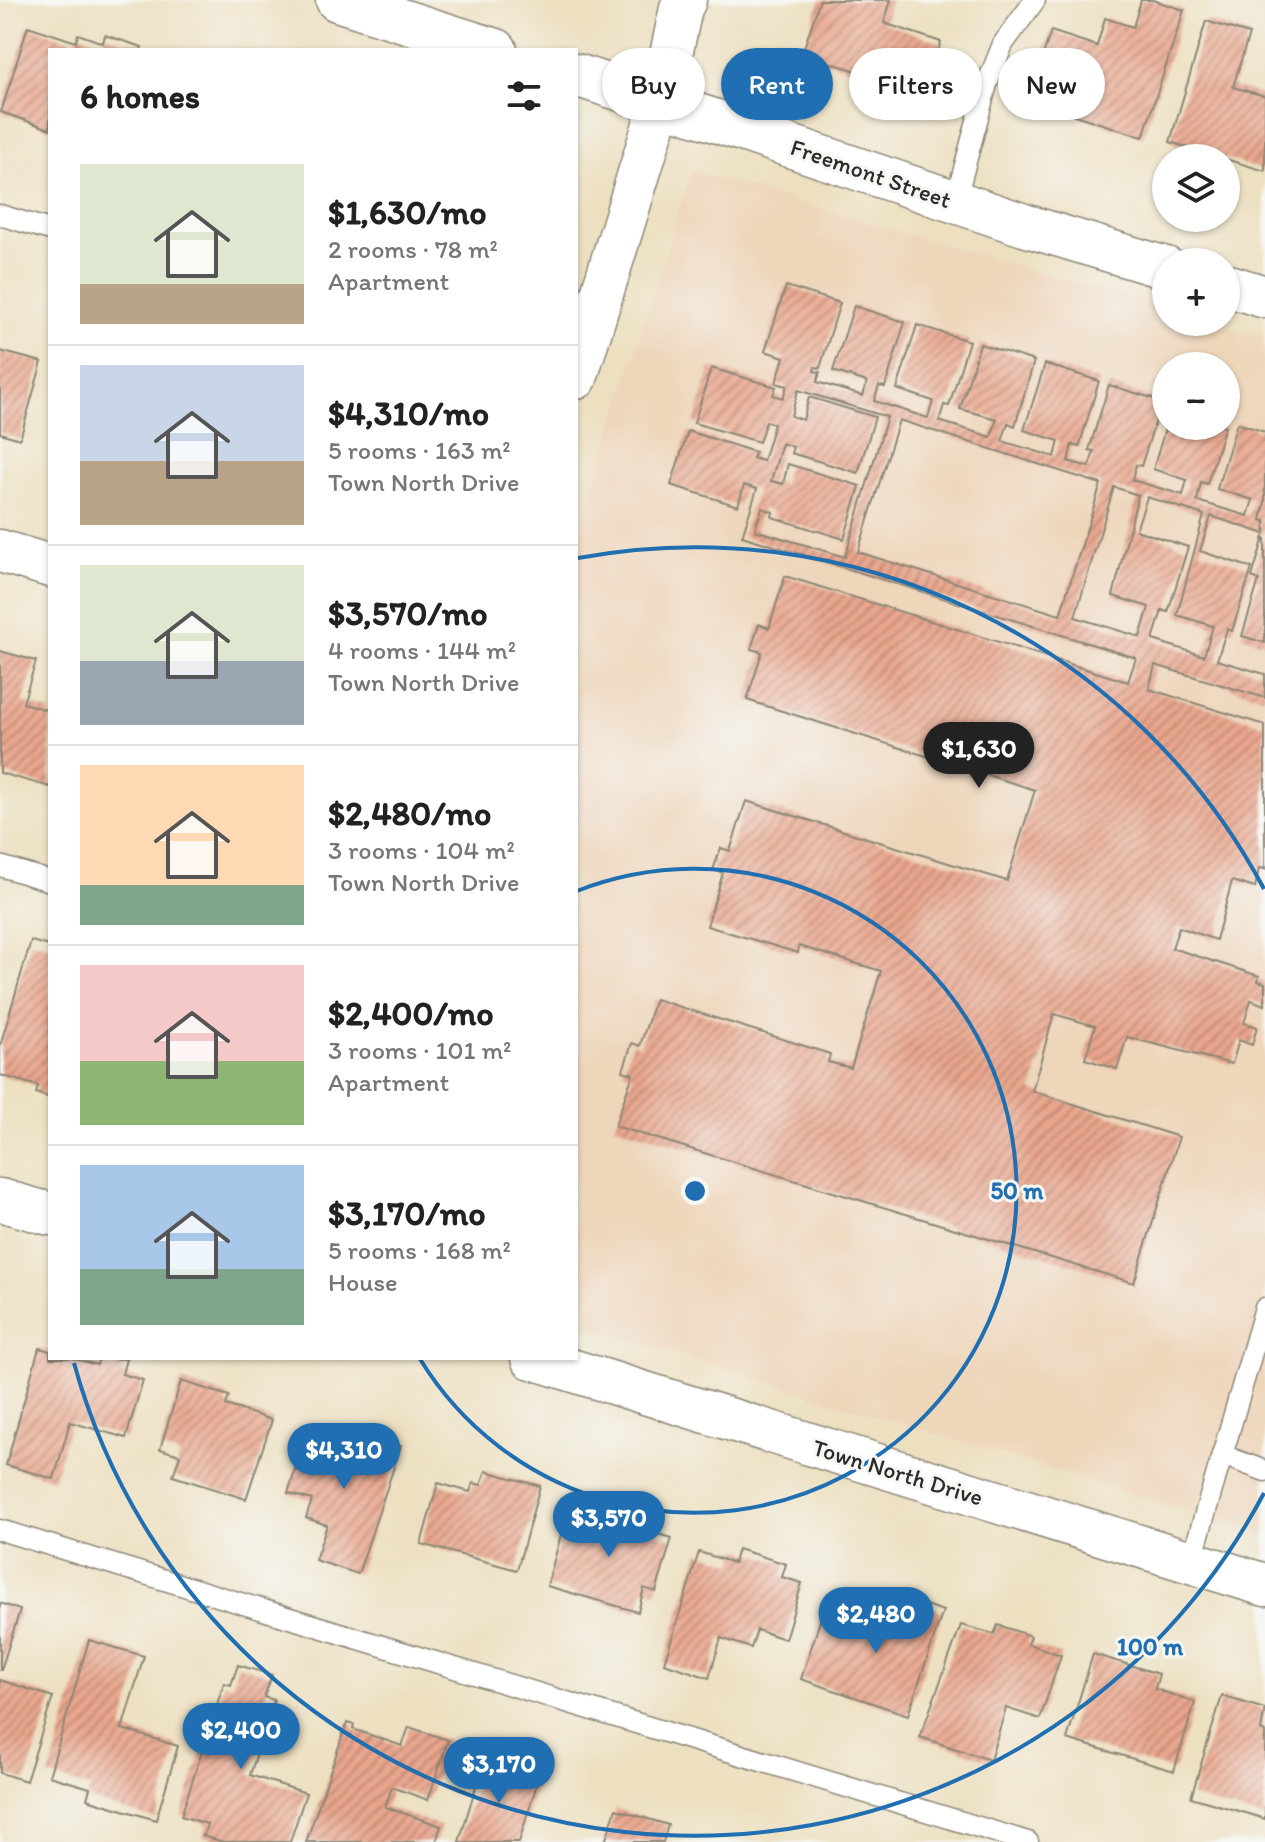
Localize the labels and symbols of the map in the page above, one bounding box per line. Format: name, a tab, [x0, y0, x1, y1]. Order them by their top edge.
street label: Freemont Street	[787, 132, 955, 214]
pin: $1,630	[914, 722, 1044, 790]
text: 50 m	[991, 1176, 1044, 1205]
centre of rings	[681, 1177, 709, 1205]
pin: $4,310	[279, 1423, 409, 1491]
street label: Town North Drive	[809, 1432, 987, 1512]
pin: $3,570	[544, 1491, 674, 1559]
pin: $2,480	[811, 1587, 941, 1655]
text: 100 m	[1117, 1632, 1184, 1661]
pin: $2,400	[176, 1703, 306, 1771]
pin: $3,170	[434, 1737, 564, 1805]

